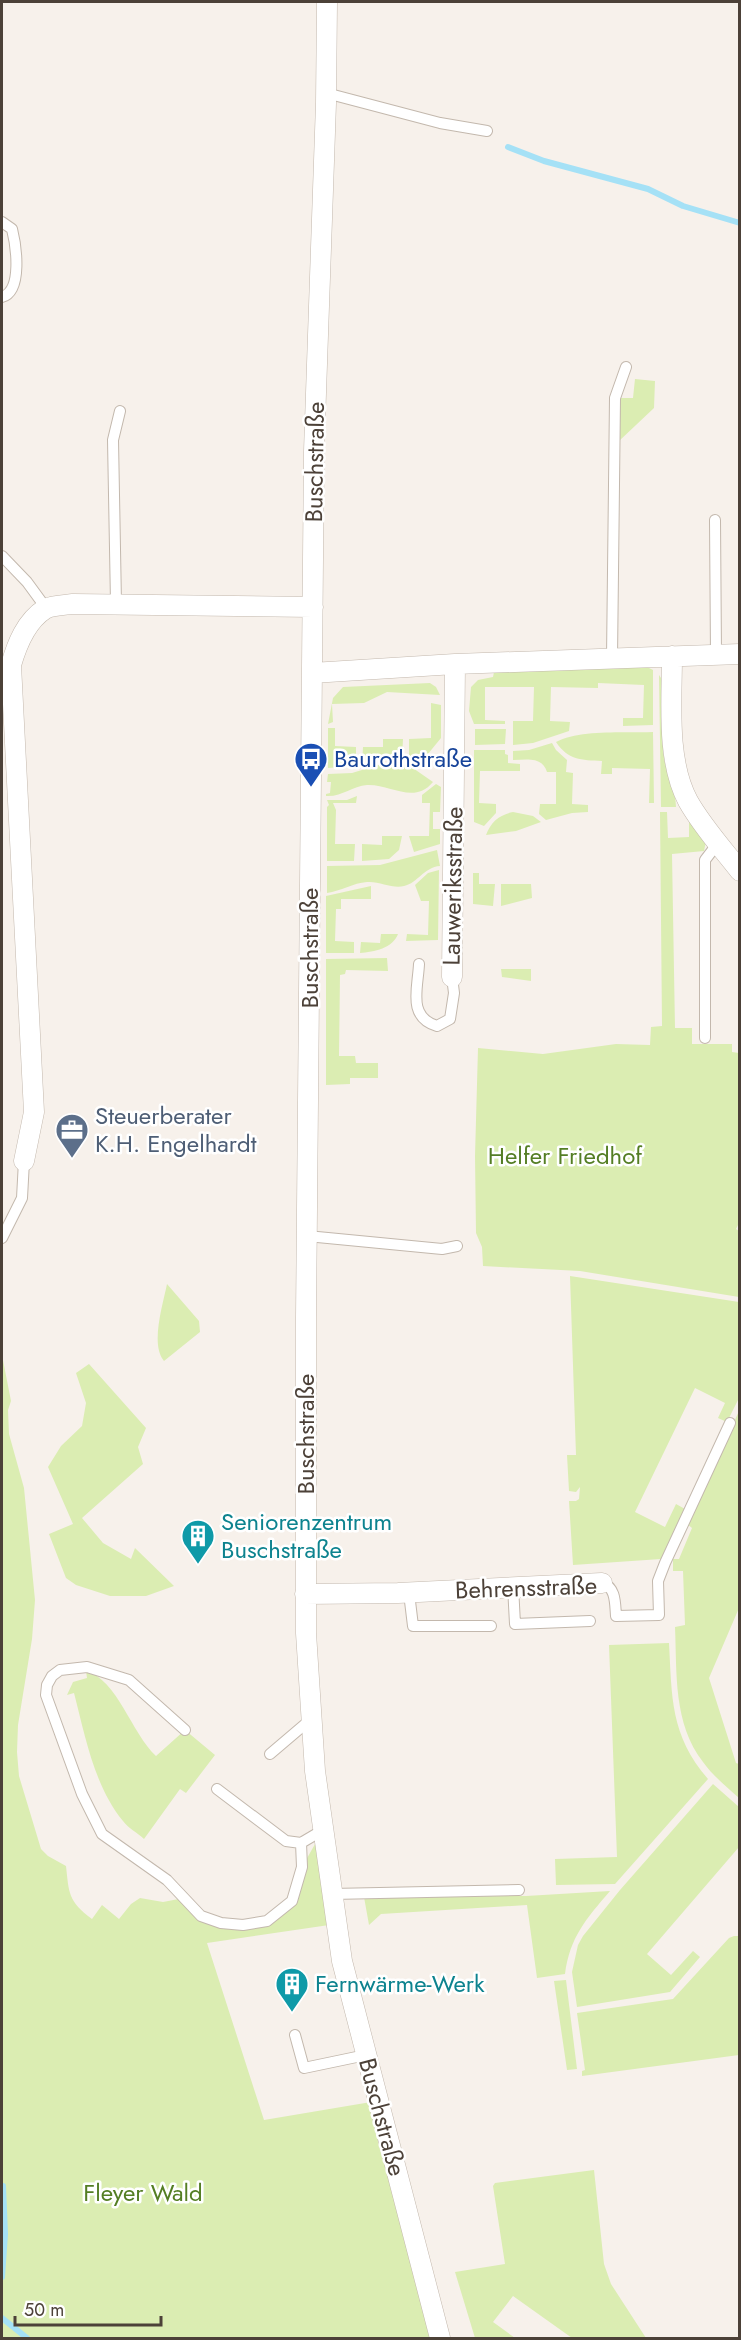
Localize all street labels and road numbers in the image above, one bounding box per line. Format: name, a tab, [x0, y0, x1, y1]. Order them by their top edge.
street label: Buschstraße	[296, 401, 333, 523]
street label: Lauweriksstraße	[434, 806, 471, 966]
street label: Buschstraße	[292, 888, 327, 1008]
street label: Buschstraße	[288, 1374, 323, 1494]
street label: Behrensstraße	[454, 1568, 598, 1607]
street label: Buschstraße	[350, 2054, 415, 2180]

